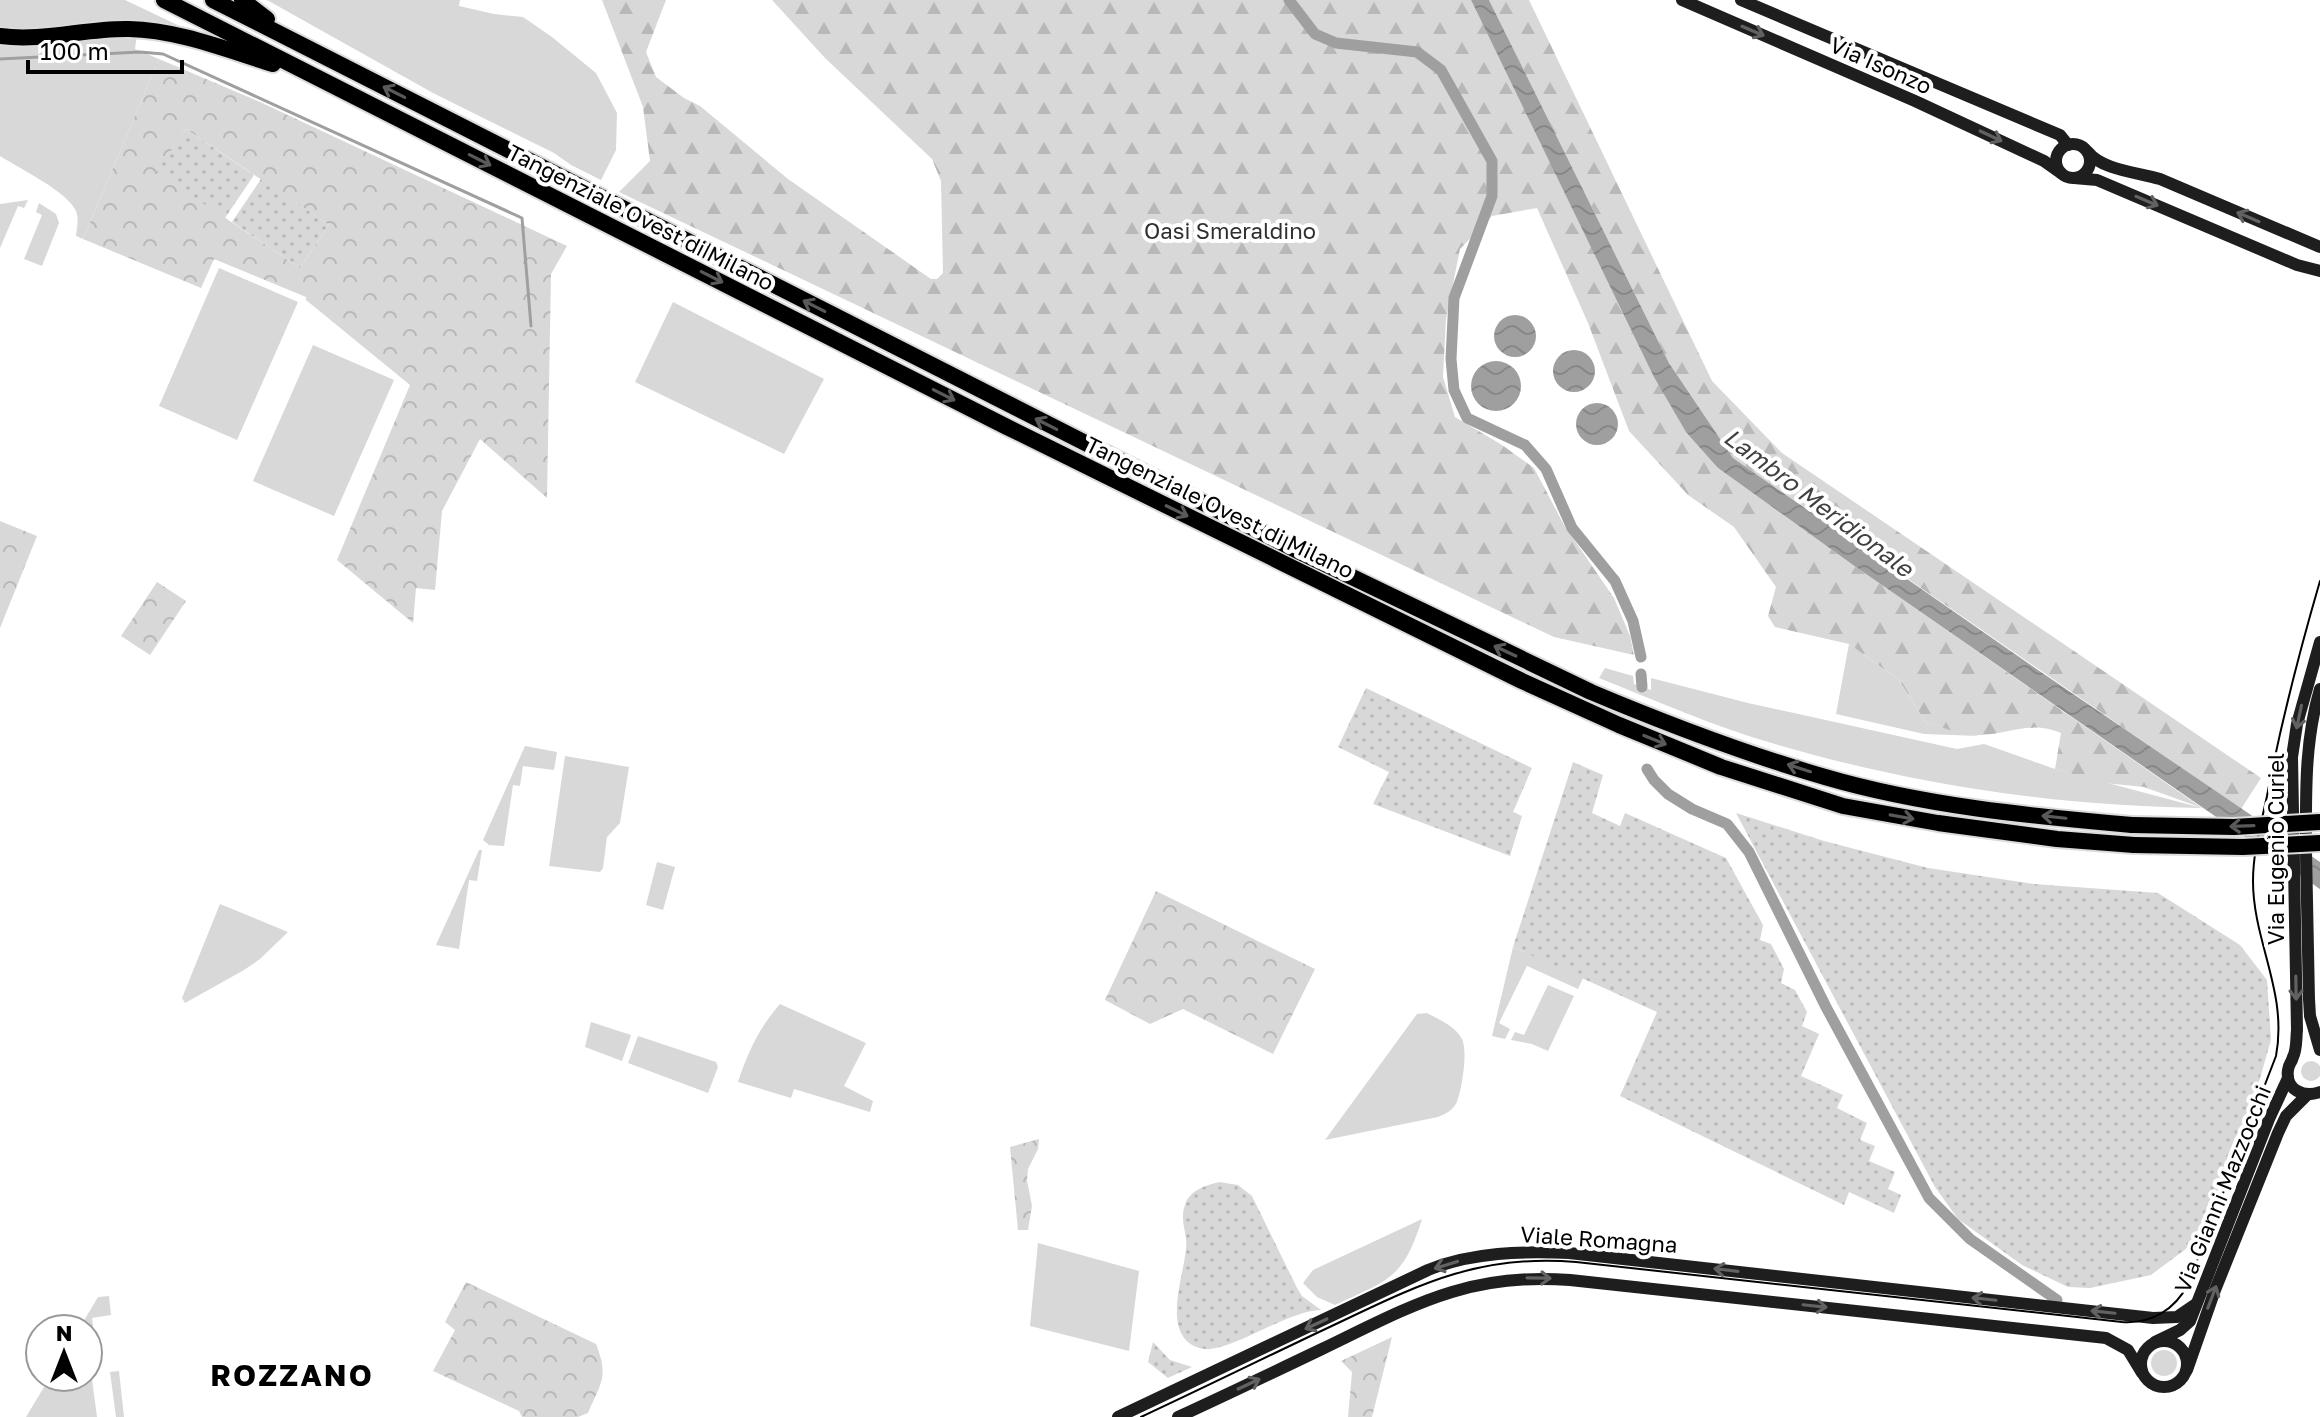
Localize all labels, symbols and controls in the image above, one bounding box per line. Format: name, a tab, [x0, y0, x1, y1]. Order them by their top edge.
scale bar	[28, 24, 182, 74]
one-way arrow	[1740, 25, 1765, 40]
street label: Via Isonzo	[1826, 31, 1936, 99]
text: 100 m	[40, 36, 109, 65]
one-way arrow	[383, 83, 407, 99]
one-way arrow	[1979, 129, 2003, 144]
street label: Tangenziale Ovest di Milano	[503, 138, 779, 296]
one-way arrow	[468, 152, 492, 168]
one-way arrow	[2134, 195, 2159, 210]
one-way arrow	[2236, 208, 2261, 223]
park label: Oasi Smeraldino	[1144, 217, 1316, 244]
one-way arrow	[699, 270, 723, 286]
one-way arrow	[803, 298, 827, 314]
one-way arrow	[931, 388, 955, 403]
one-way arrow	[1035, 416, 1059, 431]
water label: Lambro Meridionale	[1719, 422, 1921, 584]
street label: Tangenziale Ovest di Milano	[1082, 430, 1358, 584]
one-way arrow	[1164, 503, 1188, 519]
one-way arrow	[1493, 643, 1517, 658]
one-way arrow	[2291, 704, 2306, 729]
one-way arrow	[1642, 734, 1667, 748]
street label: Via Eugenio Curiel	[2262, 753, 2289, 945]
one-way arrow	[1787, 760, 1812, 775]
one-way arrow	[1889, 810, 1915, 825]
one-way arrow	[2041, 810, 2068, 825]
one-way arrow	[2229, 819, 2256, 834]
one-way arrow	[2288, 974, 2304, 1001]
street label: Via Gianni Mazzocchi	[2168, 1081, 2276, 1297]
street label: Viale Romagna	[1520, 1220, 1678, 1258]
one-way arrow	[1433, 1258, 1459, 1273]
one-way arrow	[1713, 1263, 1740, 1278]
one-way arrow	[1525, 1271, 1552, 1286]
one-way arrow	[2206, 1285, 2220, 1310]
one-way arrow	[1971, 1291, 1998, 1306]
one-way arrow	[1801, 1299, 1828, 1314]
one-way arrow	[2091, 1304, 2117, 1319]
north arrow	[24, 1313, 104, 1393]
one-way arrow	[1304, 1317, 1328, 1332]
text: N	[56, 1319, 72, 1346]
district label: ROZZANO	[210, 1357, 374, 1393]
one-way arrow	[1237, 1376, 1261, 1391]

